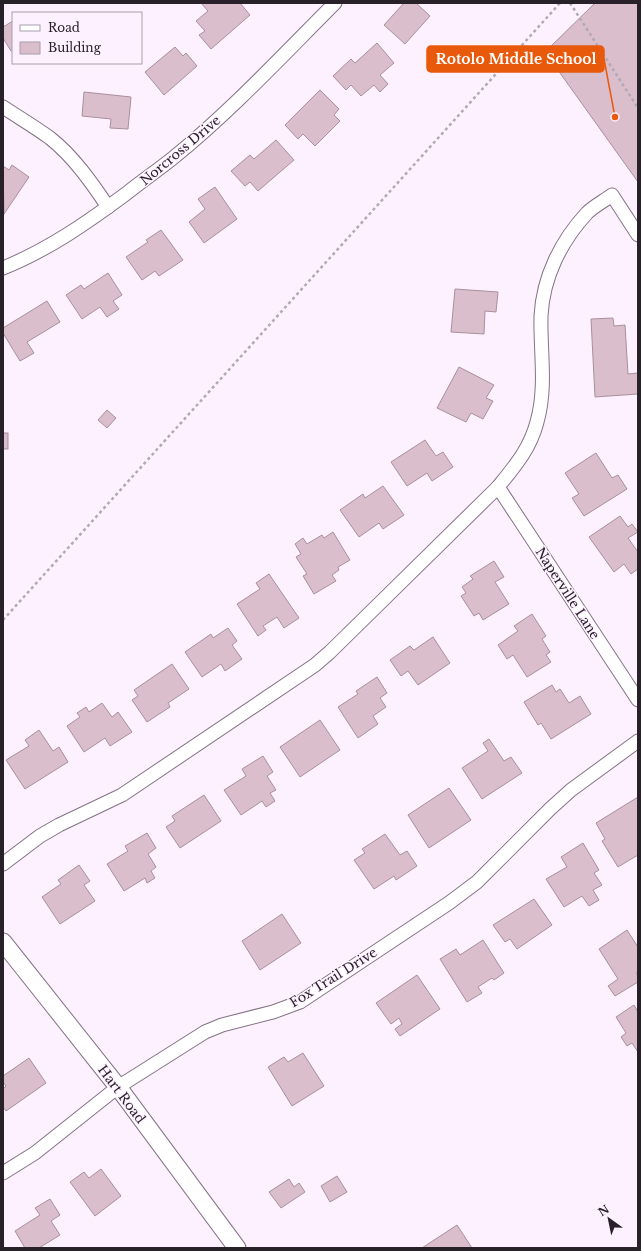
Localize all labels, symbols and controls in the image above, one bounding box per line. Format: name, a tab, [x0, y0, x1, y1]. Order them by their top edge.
legend	[12, 12, 142, 64]
text: Road	[48, 20, 80, 35]
text: Building	[48, 40, 102, 55]
callout: Rotolo Middle School	[427, 46, 604, 72]
text: Rotolo Middle School	[435, 50, 597, 68]
street label: Norcross Drive	[137, 112, 224, 189]
street label: Naperville Lane	[532, 544, 604, 642]
street label: Fox Trail Drive	[286, 944, 380, 1011]
street label: Hart Road	[94, 1062, 149, 1127]
north arrow	[589, 1199, 629, 1239]
text: N	[595, 1202, 612, 1219]

